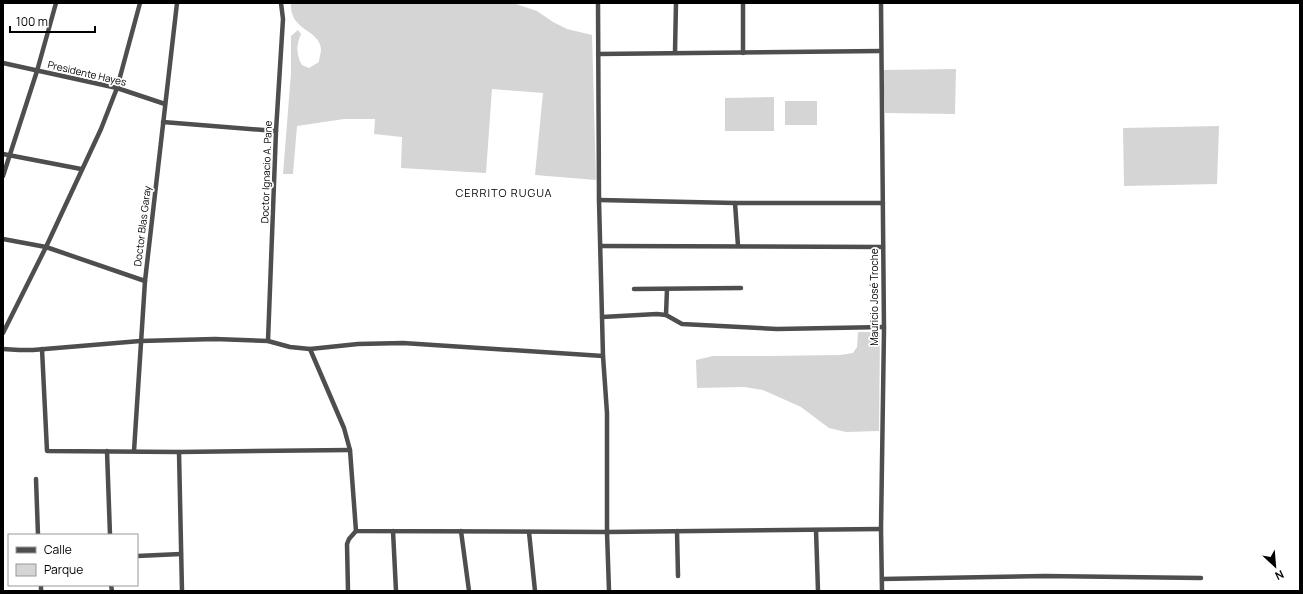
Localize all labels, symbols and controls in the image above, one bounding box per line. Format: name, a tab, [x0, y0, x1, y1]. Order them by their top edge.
scale bar	[10, 8, 95, 34]
text: 100 m	[16, 13, 48, 30]
street label: Presidente Hayes	[46, 57, 128, 89]
street label: Doctor Ignacio A. Pane	[257, 120, 275, 224]
street label: Doctor Blas Garay	[130, 184, 154, 267]
district label: CERRITO RUGUA	[455, 185, 553, 200]
street label: Mauricio José Troche	[867, 248, 881, 346]
legend	[8, 534, 138, 586]
text: Calle	[44, 541, 72, 558]
north arrow	[1255, 546, 1295, 586]
text: Parque	[44, 561, 83, 578]
text: N	[1273, 567, 1286, 584]

